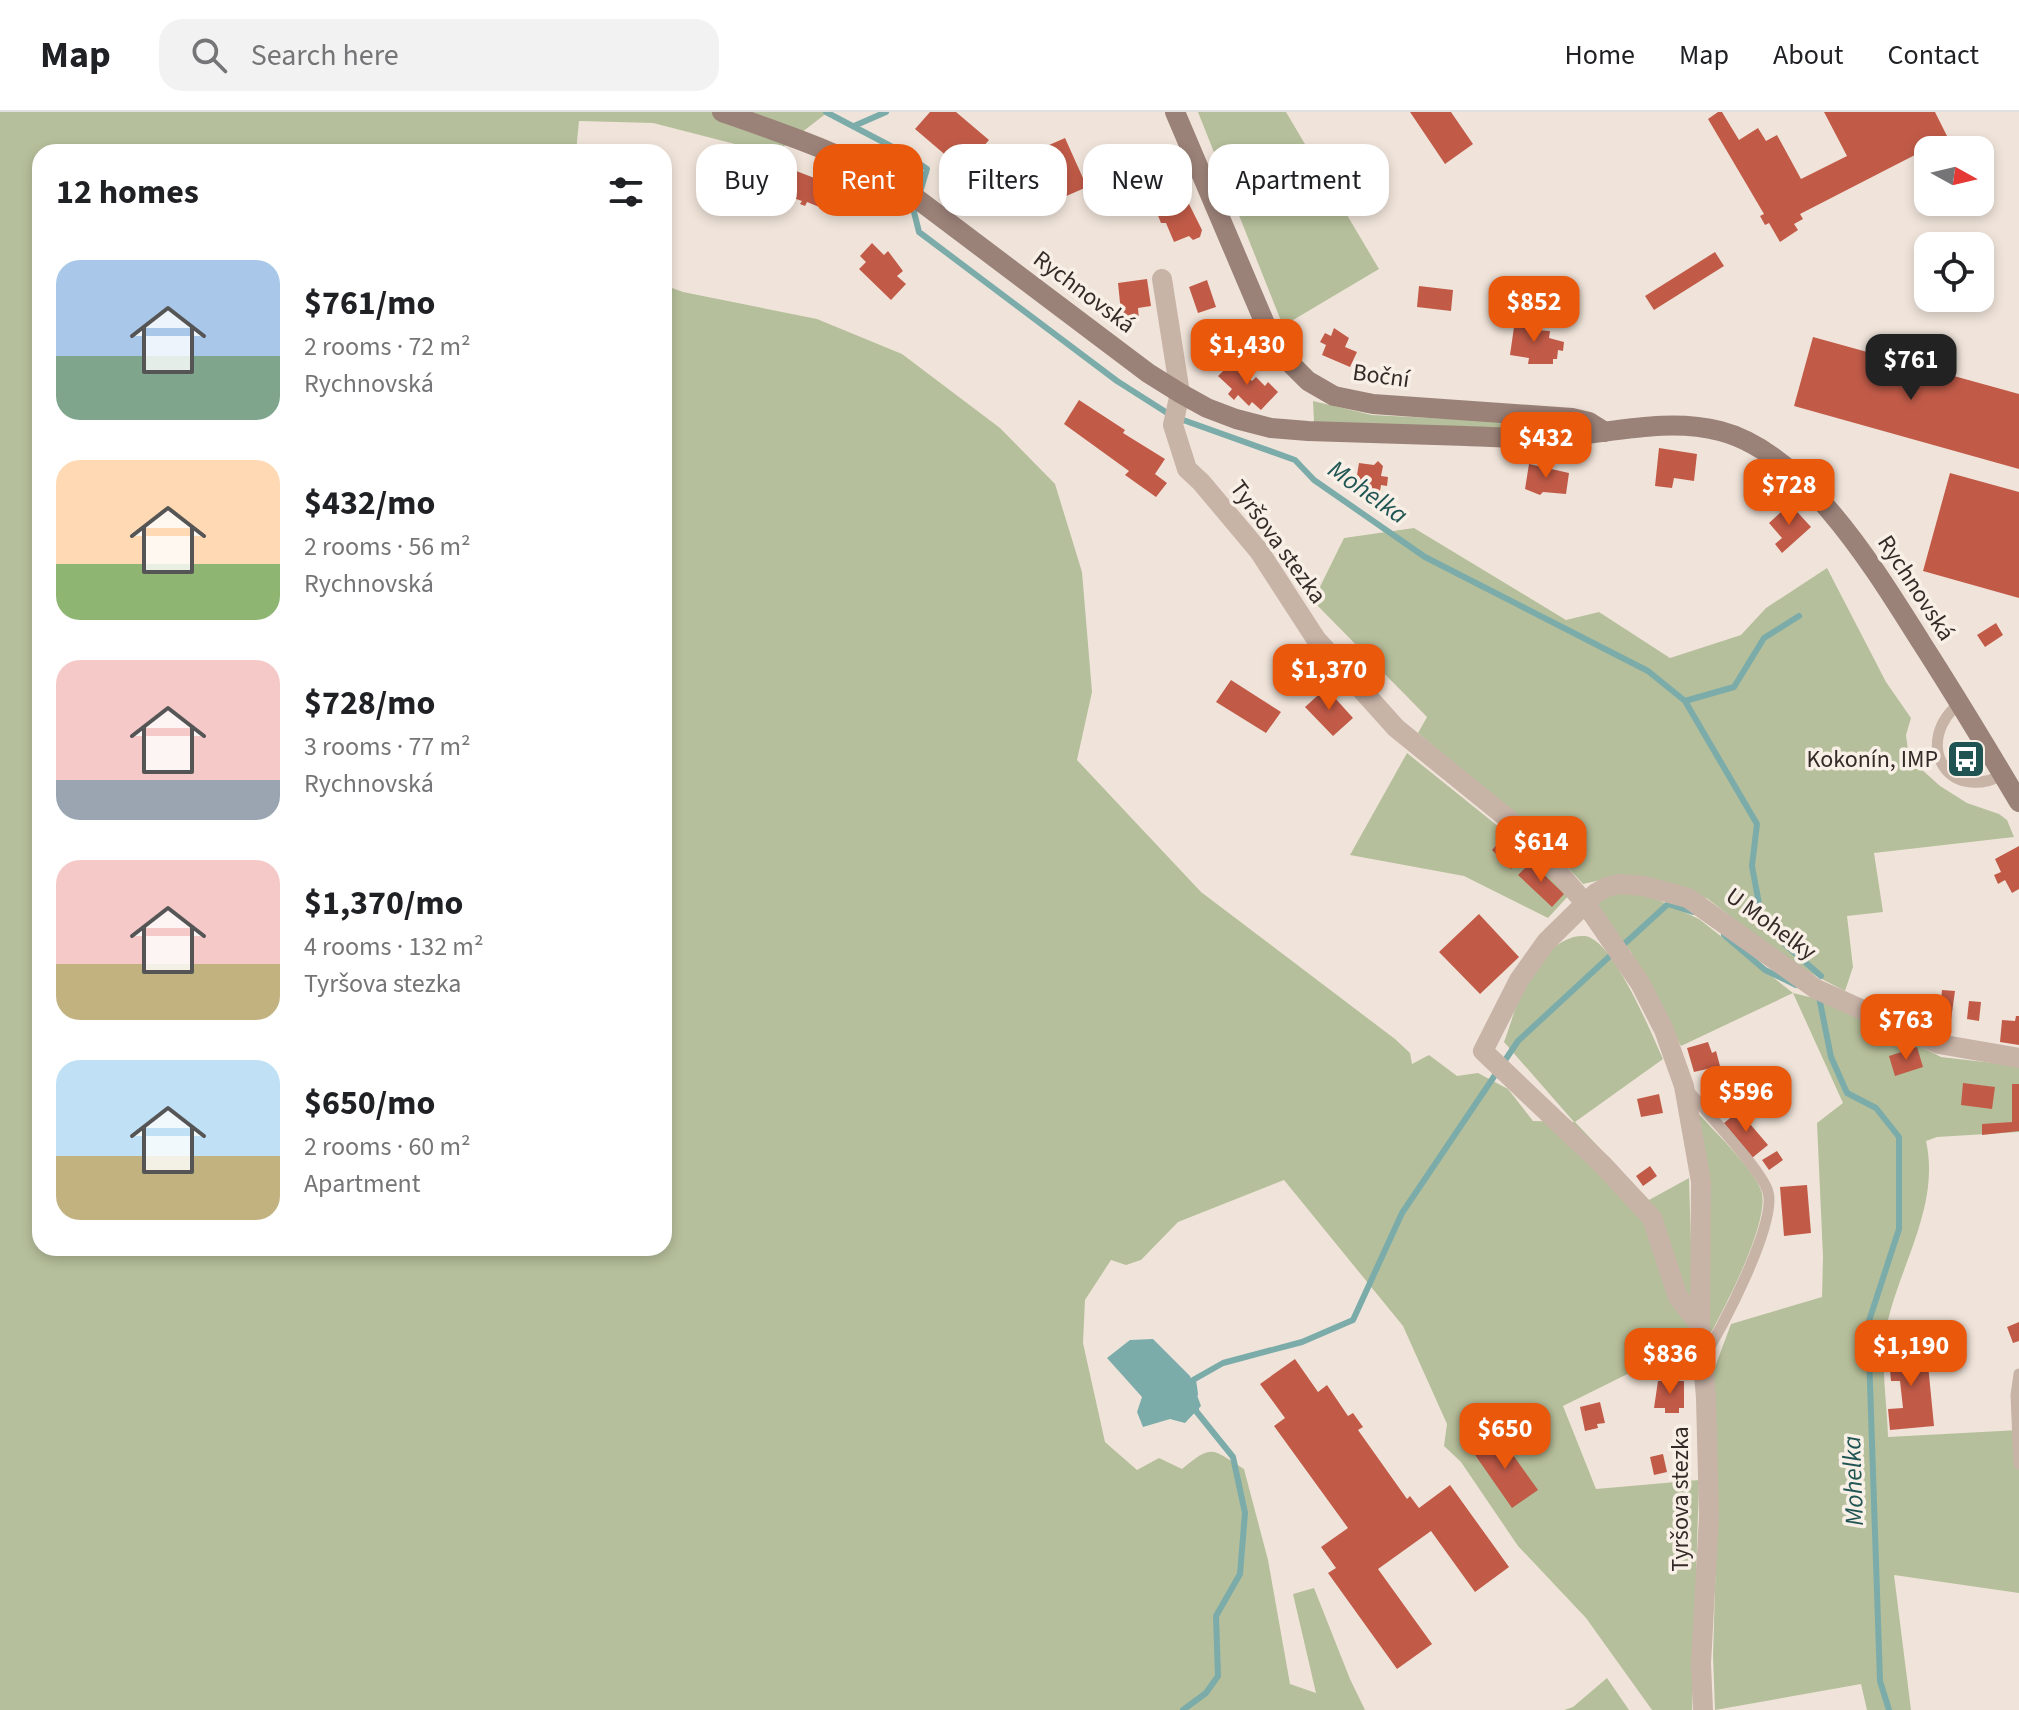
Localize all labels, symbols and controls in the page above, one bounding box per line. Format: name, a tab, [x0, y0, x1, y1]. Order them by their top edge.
search box	[159, 19, 719, 91]
text: Map	[40, 28, 111, 82]
icon: search	[187, 33, 231, 77]
text: Search here	[251, 34, 399, 77]
text: Home	[1564, 35, 1635, 75]
text: Map	[1679, 35, 1729, 75]
text: About	[1773, 35, 1844, 75]
text: Contact	[1888, 35, 1979, 75]
north arrow	[1914, 136, 1994, 216]
map controls	[1914, 136, 1994, 312]
chip: Buy	[696, 144, 797, 216]
chip: Rent	[813, 144, 923, 216]
chip: Filters	[939, 144, 1067, 216]
chip: New	[1083, 144, 1192, 216]
chip: Apartment	[1208, 144, 1389, 216]
text: 12 homes	[56, 168, 199, 217]
icon: filters	[604, 170, 648, 214]
button: locate	[1914, 232, 1994, 312]
street label: Rychnovská	[1026, 242, 1142, 342]
pin: $852	[1487, 276, 1581, 344]
text: $761/mo	[304, 279, 435, 328]
text: $852	[1507, 283, 1561, 320]
icon: home	[120, 292, 216, 388]
pin: $1,430	[1182, 319, 1312, 387]
text: $1,430	[1209, 326, 1285, 363]
text: 2 rooms · 72 m²	[304, 328, 471, 365]
pin: $761	[1864, 334, 1958, 402]
text: $761	[1884, 341, 1938, 378]
street label: Boční	[1350, 355, 1413, 397]
text: Rychnovská	[304, 365, 434, 402]
pin: $432	[1499, 412, 1593, 480]
text: $432	[1519, 419, 1573, 456]
water label: Mohelka	[1320, 451, 1416, 533]
pin: $728	[1742, 459, 1836, 527]
text: $728	[1762, 466, 1816, 503]
street label: Tyršova stezka	[1221, 473, 1335, 611]
text: $432/mo	[304, 479, 435, 528]
icon: home	[120, 492, 216, 588]
text: 2 rooms · 56 m²	[304, 528, 471, 565]
street label: Rychnovská	[1869, 528, 1963, 648]
text: Rychnovská	[304, 565, 434, 602]
pin: $1,370	[1264, 644, 1394, 712]
text: $1,370	[1291, 651, 1367, 688]
text: $728/mo	[304, 679, 435, 728]
icon: home	[120, 692, 216, 788]
text: 3 rooms · 77 m²	[304, 728, 471, 765]
bus stop icon: Kokonín, IMP	[1945, 738, 1987, 780]
place label: Kokonín, IMP	[1807, 742, 1938, 777]
text: Rychnovská	[304, 765, 434, 802]
pin: $614	[1494, 816, 1588, 884]
text: $614	[1514, 823, 1568, 860]
text: $1,370/mo	[304, 879, 464, 928]
street label: U Mohelky	[1718, 879, 1824, 969]
icon: home	[120, 892, 216, 988]
text: 4 rooms · 132 m²	[304, 928, 483, 965]
text: Tyršova stezka	[304, 965, 461, 1002]
pin: $763	[1859, 994, 1953, 1062]
text: $763	[1879, 1001, 1933, 1038]
pin: $596	[1699, 1066, 1793, 1134]
text: $596	[1719, 1073, 1773, 1110]
text: $650/mo	[304, 1079, 435, 1128]
icon: home	[120, 1092, 216, 1188]
text: 2 rooms · 60 m²	[304, 1128, 471, 1165]
text: Apartment	[304, 1165, 421, 1202]
pin: $1,190	[1846, 1320, 1976, 1388]
text: $1,190	[1873, 1327, 1949, 1364]
pin: $836	[1623, 1328, 1717, 1396]
text: $836	[1643, 1335, 1697, 1372]
pin: $650	[1458, 1403, 1552, 1471]
text: $650	[1478, 1410, 1532, 1447]
street label: Tyršova stezka	[1663, 1426, 1698, 1572]
water label: Mohelka	[1833, 1435, 1873, 1527]

